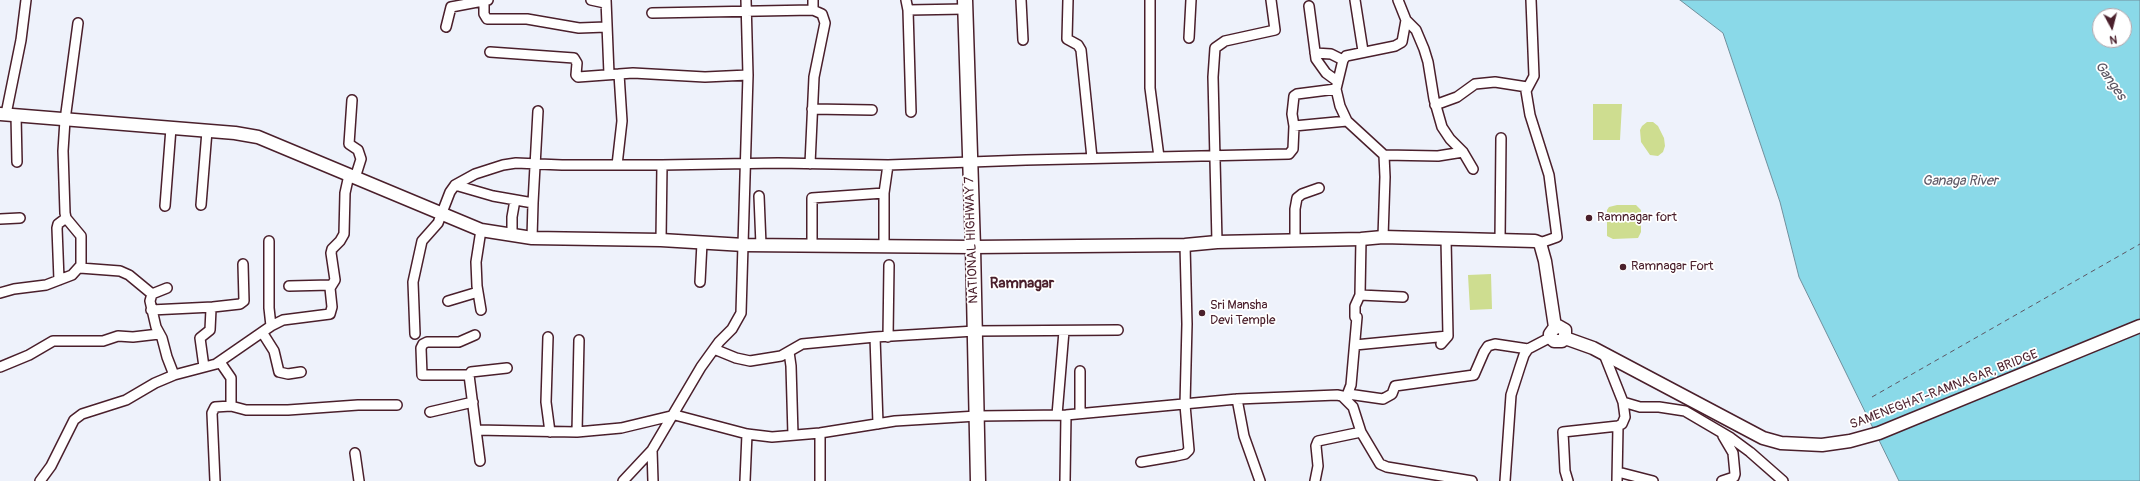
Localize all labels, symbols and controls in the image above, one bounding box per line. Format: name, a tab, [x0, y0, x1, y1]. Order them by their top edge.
north arrow	[2092, 8, 2132, 48]
text: N	[2109, 33, 2118, 46]
water label: Ganges	[2091, 58, 2129, 104]
water label: Ganaga River	[1922, 173, 1998, 189]
street label: NATIONAL HIGHWAY 7	[962, 176, 982, 304]
place label: Ramnagar fort	[1597, 210, 1677, 226]
marker: Ramnagar fort	[1584, 213, 1594, 223]
place label: Ramnagar Fort	[1631, 259, 1714, 275]
marker: Ramnagar Fort	[1618, 262, 1628, 272]
district label: Ramnagar	[990, 275, 1054, 293]
place label: Sri Mansha Devi Temple	[1210, 298, 1275, 329]
marker: Sri Mansha Devi Temple	[1197, 308, 1207, 318]
street label: SAMENEGHAT-RAMNAGAR, BRIDGE	[1848, 347, 2040, 433]

